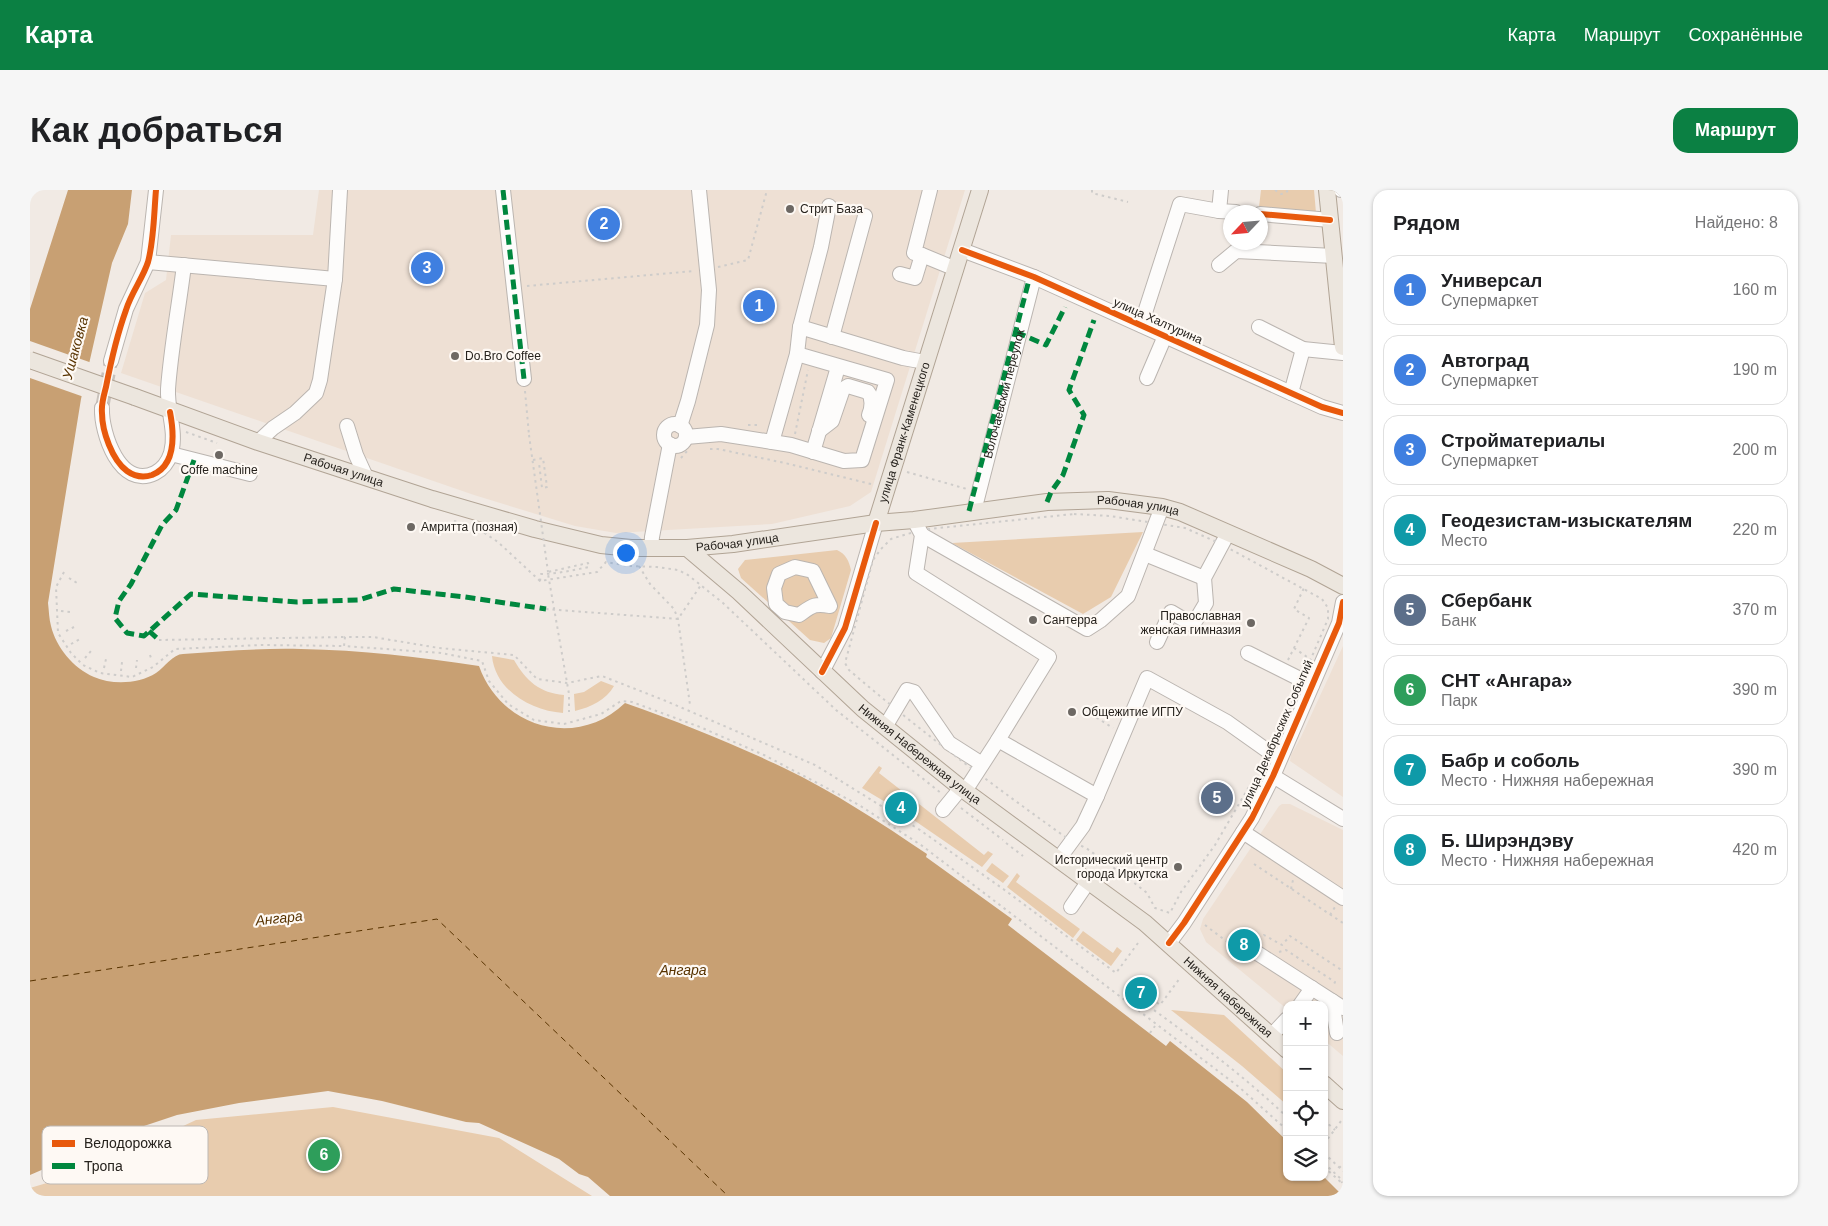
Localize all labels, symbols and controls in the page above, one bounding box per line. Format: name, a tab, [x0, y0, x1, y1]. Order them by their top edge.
text: Карта	[25, 21, 93, 48]
text: Карта	[1508, 25, 1556, 45]
text: Маршрут	[1584, 25, 1660, 45]
text: Сохранённые	[1688, 25, 1803, 45]
button: Маршрут	[1673, 108, 1798, 153]
text: Как добраться	[30, 110, 283, 149]
place label: Стрит База	[800, 202, 863, 216]
marker: Стрит База	[784, 203, 796, 215]
pin: 2	[588, 205, 620, 243]
north arrow	[1223, 205, 1268, 250]
text: Рядом	[1393, 211, 1460, 234]
text: Найдено: 8	[1695, 214, 1778, 231]
pin: 3	[411, 249, 443, 287]
text: Универсал	[1441, 270, 1542, 291]
text: 1	[1406, 281, 1414, 298]
text: 160 m	[1733, 281, 1777, 298]
pin: 1	[743, 287, 775, 325]
text: Супермаркет	[1441, 292, 1539, 309]
street label: улица Халтурина	[1111, 295, 1205, 347]
water label: Ушаковка	[59, 315, 91, 382]
street label: Волочаевский переулок	[981, 327, 1028, 460]
place label: Do.Bro Coffee	[465, 349, 541, 363]
marker: Do.Bro Coffee	[449, 350, 461, 362]
text: Автоград	[1441, 350, 1529, 371]
street label: улица Франк-Каменецкого	[876, 360, 933, 504]
text: 2	[1406, 361, 1414, 378]
text: 190 m	[1733, 361, 1777, 378]
text: Супермаркет	[1441, 372, 1539, 389]
text: Стройматериалы	[1441, 430, 1605, 451]
text: 3	[1406, 441, 1414, 458]
text: 200 m	[1733, 441, 1777, 458]
marker: Coffe machine	[213, 449, 225, 461]
street label: Рабочая улица	[302, 450, 386, 490]
text: Супермаркет	[1441, 452, 1539, 469]
place label: Coffe machine	[180, 463, 258, 477]
street label: Рабочая улица	[1097, 493, 1181, 519]
text: Геодезистам-изыскателям	[1441, 510, 1692, 531]
place label: Амритта (позная)	[421, 520, 518, 534]
marker: Амритта (позная)	[405, 521, 417, 533]
text: 4	[1406, 521, 1414, 538]
text: 220 m	[1733, 521, 1777, 538]
street label: Рабочая улица	[695, 530, 780, 554]
text: Место	[1441, 532, 1487, 549]
your location	[613, 540, 639, 566]
text: Сбербанк	[1441, 590, 1532, 611]
text: 5	[1406, 601, 1414, 618]
text: 370 m	[1733, 601, 1777, 618]
place label: Православная женская гимназия	[1140, 609, 1241, 637]
text: Банк	[1441, 612, 1476, 629]
place label: Сантерра	[1043, 613, 1097, 627]
marker: Сантерра	[1027, 614, 1039, 626]
marker: Православная женская гимназия	[1245, 617, 1257, 629]
street label: улица Декабрьских Событий	[1238, 658, 1316, 810]
text: СНТ «Ангара»	[1441, 670, 1572, 691]
text: 6	[1406, 681, 1414, 698]
text: 390 m	[1733, 681, 1777, 698]
text: Парк	[1441, 692, 1477, 709]
street label: Нижняя Набережная улица	[856, 701, 984, 807]
place label: Общежитие ИГПУ	[1082, 705, 1183, 719]
marker: Общежитие ИГПУ	[1066, 706, 1078, 718]
text: Бабр и соболь	[1441, 750, 1580, 771]
text: 7	[1406, 761, 1414, 778]
text: 390 m	[1733, 761, 1777, 778]
text: Место · Нижняя набережная	[1441, 772, 1654, 789]
pin: 5	[1201, 779, 1233, 817]
pin: 4	[885, 789, 917, 827]
text: Б. Ширэндэву	[1441, 830, 1574, 851]
text: 8	[1406, 841, 1414, 858]
text: 420 m	[1733, 841, 1777, 858]
text: Место · Нижняя набережная	[1441, 852, 1654, 869]
place label: Исторический центр города Иркутска	[1055, 853, 1168, 881]
marker: Исторический центр города Иркутска	[1172, 861, 1184, 873]
water label: Ангара	[254, 908, 303, 929]
pin: 8	[1228, 926, 1260, 964]
street label: Нижняя набережная	[1181, 954, 1275, 1041]
water label: Ангара	[658, 962, 707, 978]
pin: 7	[1125, 974, 1157, 1012]
map controls	[1283, 1001, 1328, 1181]
button: +	[1283, 1001, 1328, 1046]
button: −	[1283, 1046, 1328, 1091]
button: locate	[1283, 1091, 1328, 1136]
legend	[42, 1126, 208, 1184]
text: Велодорожка	[84, 1135, 172, 1151]
pin: 6	[308, 1136, 340, 1174]
button: layers	[1283, 1136, 1328, 1181]
text: Тропа	[84, 1158, 123, 1174]

